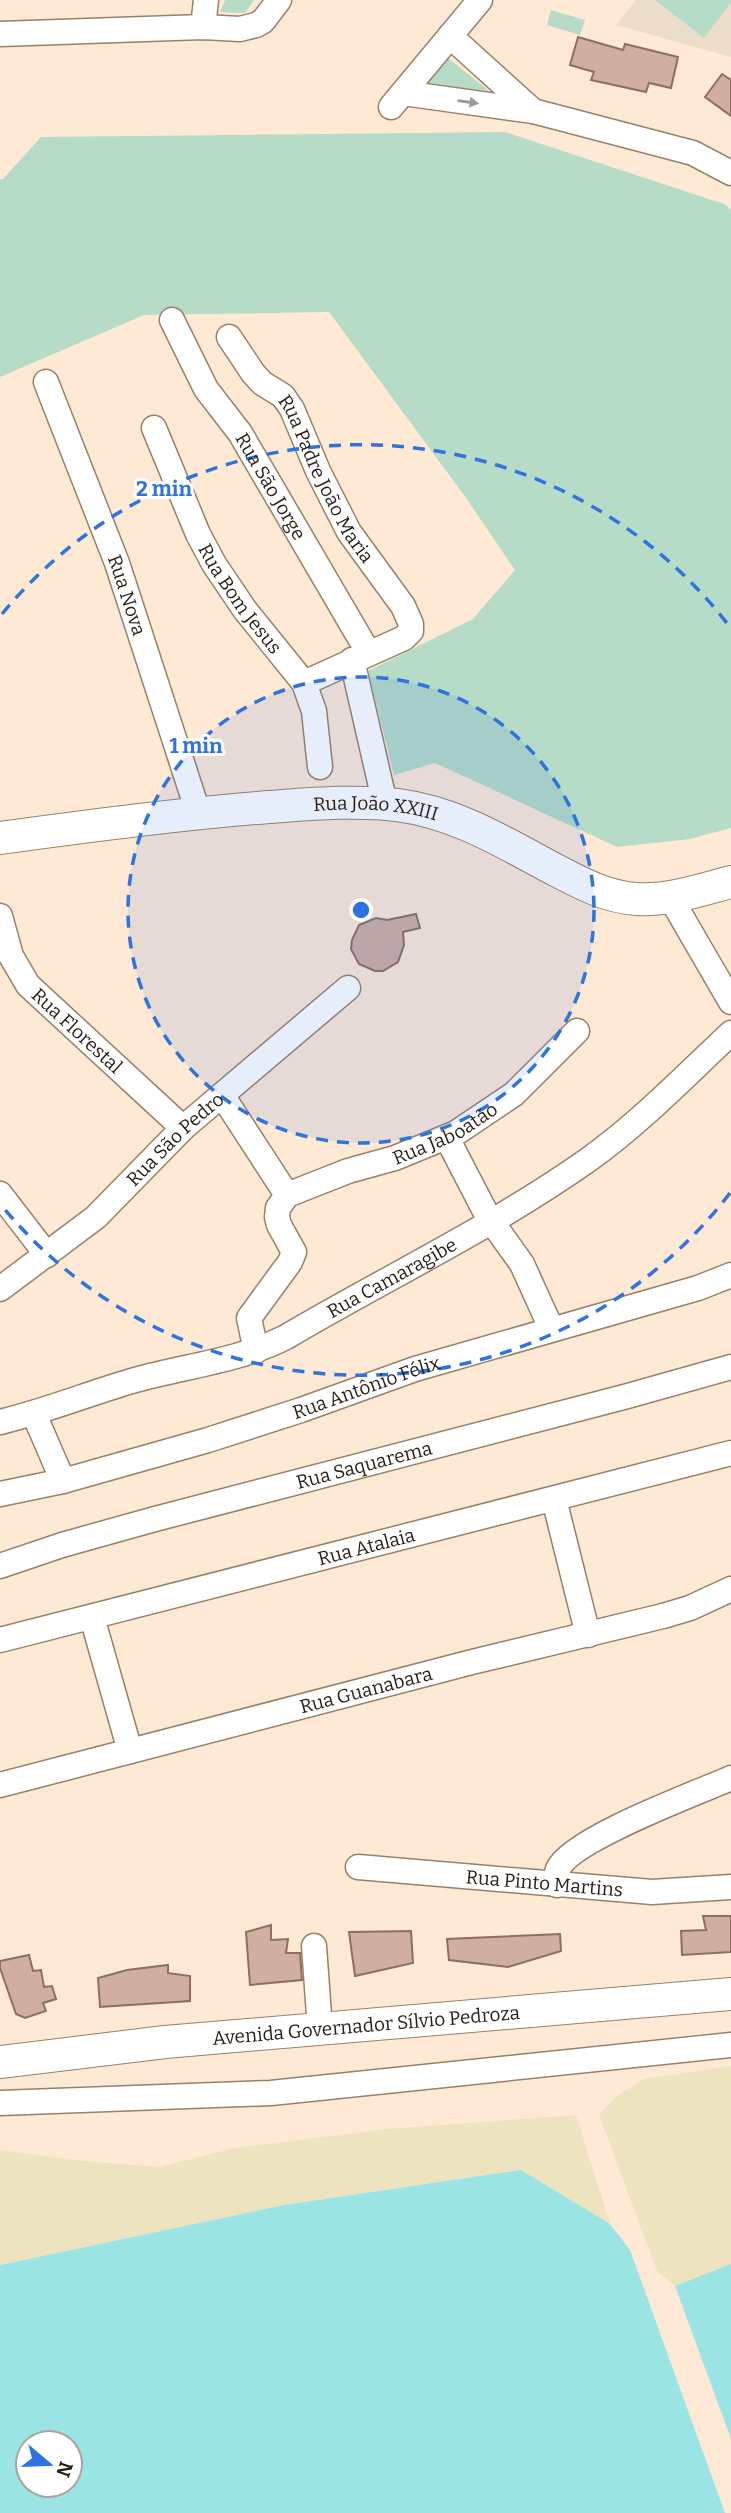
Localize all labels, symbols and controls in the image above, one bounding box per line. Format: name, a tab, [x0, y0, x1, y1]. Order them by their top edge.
one-way arrow	[457, 96, 479, 107]
street label: Rua Padre João Maria	[274, 390, 379, 568]
street label: Rua São Jorge	[231, 428, 311, 544]
text: 2 min	[136, 476, 192, 502]
street label: Rua Bom Jesus	[194, 540, 287, 658]
street label: Rua Nova	[103, 551, 151, 639]
text: 1 min	[169, 733, 223, 759]
street label: Rua João XXIII	[312, 791, 441, 825]
centre of rings	[349, 898, 373, 922]
street label: Rua Florestal	[27, 983, 127, 1078]
street label: Rua São Pedro	[121, 1087, 228, 1191]
street label: Rua Jaboatão	[389, 1097, 502, 1169]
street label: Rua Camaragibe	[323, 1232, 461, 1323]
street label: Rua Antônio Félix	[290, 1351, 443, 1423]
street label: Rua Saquarema	[294, 1436, 435, 1493]
street label: Rua Atalaia	[315, 1523, 418, 1570]
street label: Rua Guanabara	[297, 1661, 435, 1718]
street label: Rua Pinto Martins	[465, 1865, 624, 1901]
street label: Avenida Governador Sílvio Pedroza	[211, 2000, 521, 2049]
north arrow	[14, 2429, 84, 2499]
text: N	[51, 2459, 78, 2480]

